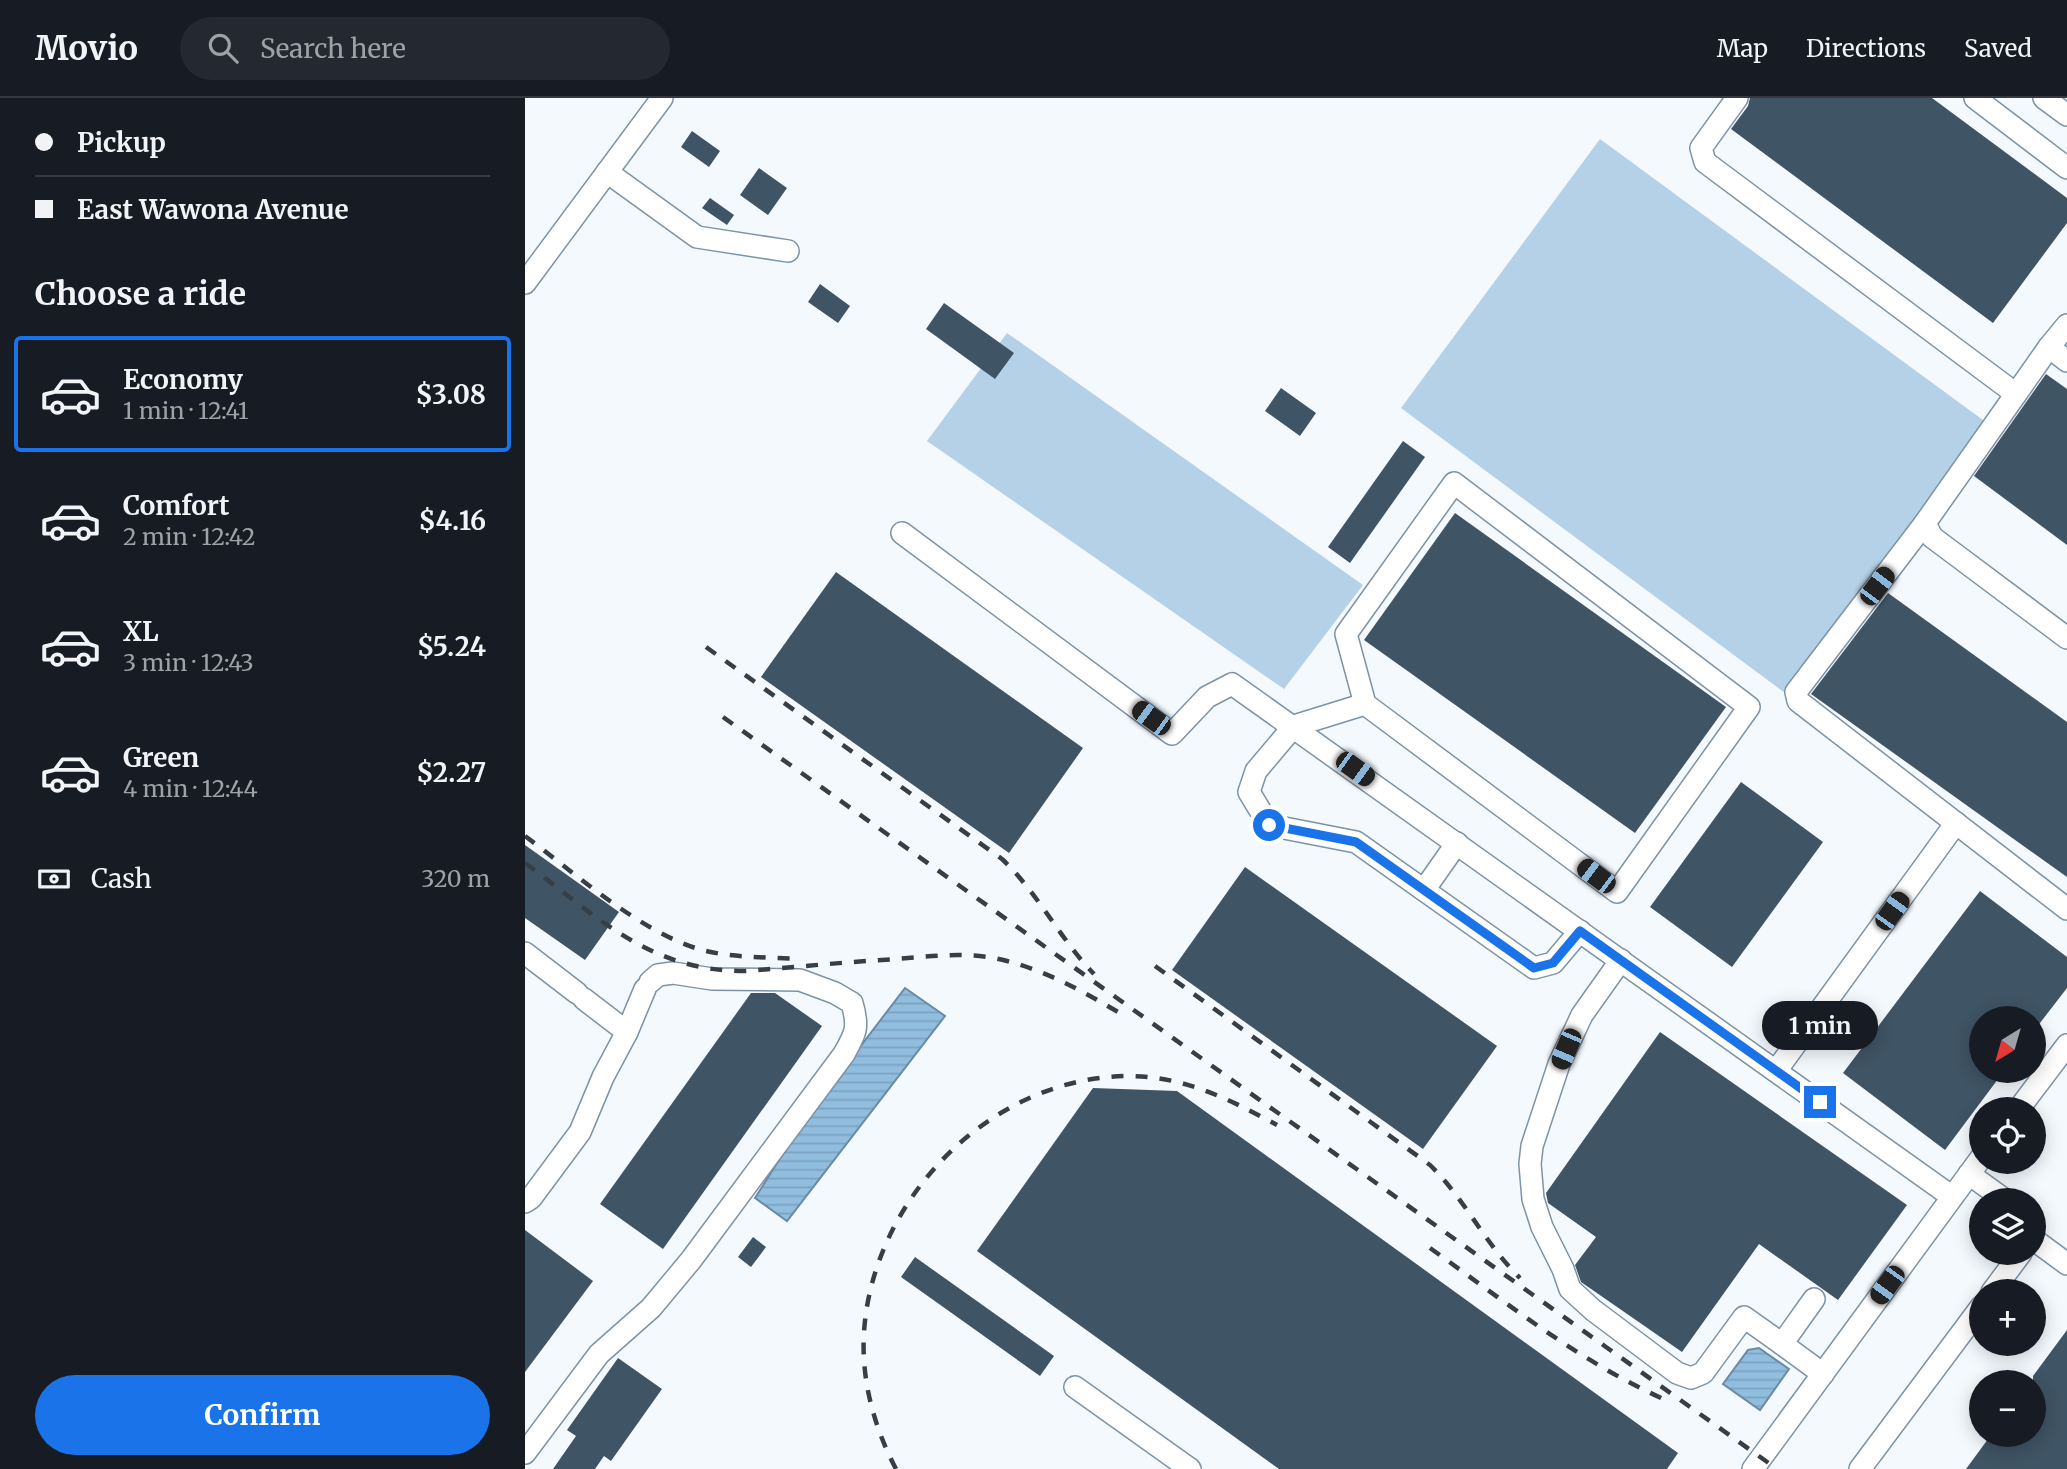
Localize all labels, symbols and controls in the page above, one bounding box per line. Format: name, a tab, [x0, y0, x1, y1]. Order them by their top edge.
search box	[180, 17, 670, 80]
text: Movio	[35, 28, 138, 69]
icon: search	[204, 29, 242, 67]
text: Search here	[260, 32, 406, 65]
text: Map	[1717, 33, 1768, 64]
text: Directions	[1806, 33, 1926, 64]
text: Saved	[1964, 33, 2032, 64]
text: Pickup	[77, 126, 166, 159]
text: East Wawona Avenue	[77, 193, 349, 226]
text: Choose a ride	[35, 274, 246, 314]
icon: car	[39, 363, 102, 426]
text: Economy	[123, 363, 243, 396]
text: $3.08	[416, 378, 486, 411]
text: 1 min · 12:41	[123, 396, 249, 425]
icon: car	[39, 489, 102, 552]
text: Comfort	[123, 489, 229, 522]
text: $4.16	[418, 504, 486, 537]
text: 2 min · 12:42	[123, 522, 256, 551]
car	[1856, 563, 1899, 609]
icon: car	[39, 615, 102, 678]
text: XL	[123, 615, 159, 648]
text: $5.24	[417, 630, 486, 663]
text: 3 min · 12:43	[123, 648, 254, 677]
car	[1128, 697, 1175, 739]
icon: car	[39, 741, 102, 804]
text: Green	[123, 741, 199, 774]
car	[1332, 748, 1379, 790]
text: $2.27	[416, 756, 486, 789]
text: 4 min · 12:44	[123, 774, 258, 803]
route start	[1253, 809, 1285, 841]
car	[1573, 855, 1620, 897]
icon: cash	[35, 860, 73, 898]
text: Cash	[91, 862, 152, 895]
text: 320 m	[421, 864, 490, 893]
car	[1872, 888, 1913, 934]
callout: 1 min	[1762, 1000, 1878, 1049]
north arrow	[1969, 1006, 2046, 1083]
map controls	[1969, 1006, 2046, 1447]
text: 1 min	[1789, 1011, 1851, 1040]
car	[1549, 1026, 1584, 1072]
route end	[1804, 1086, 1836, 1118]
button: locate	[1969, 1097, 2046, 1174]
button: layers	[1969, 1188, 2046, 1265]
car	[1867, 1262, 1908, 1308]
button: +	[1969, 1279, 2046, 1356]
button: −	[1969, 1370, 2046, 1447]
button: Confirm	[35, 1375, 490, 1455]

